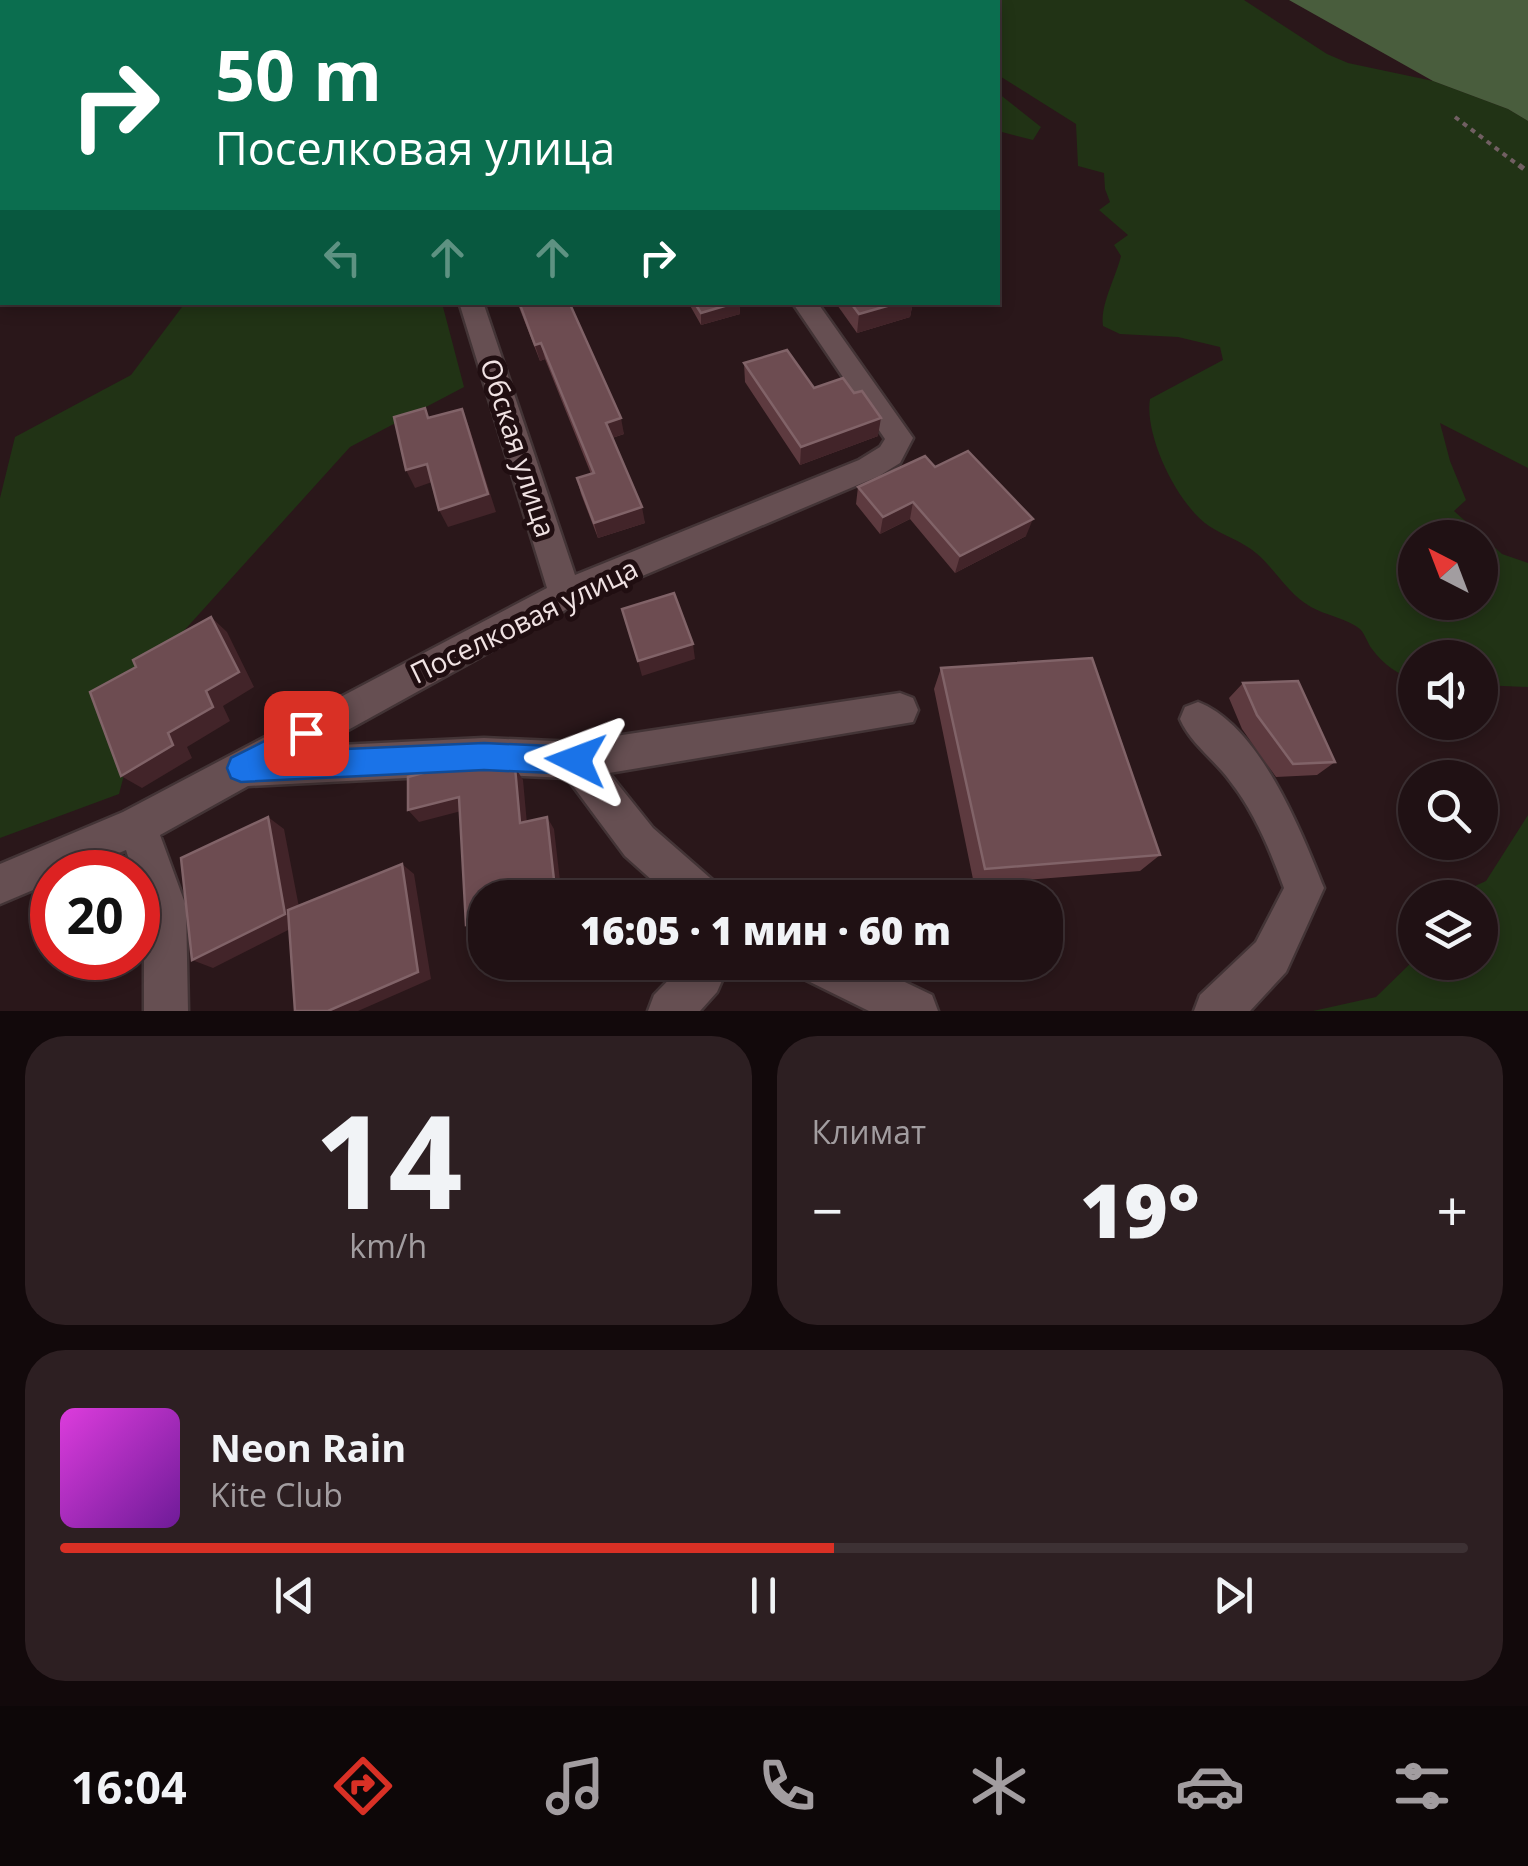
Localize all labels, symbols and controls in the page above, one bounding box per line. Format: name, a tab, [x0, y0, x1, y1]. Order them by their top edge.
text: 50 m	[215, 26, 382, 122]
icon: right	[50, 40, 180, 170]
text: Поселковая улица	[215, 117, 615, 178]
icon: left	[315, 230, 370, 285]
icon: ahead	[420, 230, 475, 285]
icon: ahead	[525, 230, 580, 285]
icon: right	[630, 230, 685, 285]
street label: Обская улица	[472, 354, 566, 542]
north arrow	[1398, 520, 1498, 620]
map controls	[1398, 520, 1498, 980]
street label: Поселковая улица	[403, 548, 644, 692]
button: sound	[1398, 640, 1498, 740]
pin	[264, 691, 349, 776]
icon: arrive	[279, 706, 334, 761]
position arrow	[524, 708, 628, 812]
button: search	[1398, 760, 1498, 860]
speed limit sign: 20	[30, 850, 160, 980]
button: layers	[1398, 880, 1498, 980]
text: 16:05 · 1 мин · 60 m	[580, 904, 951, 956]
text: 14	[314, 1070, 463, 1247]
text: Климат	[812, 1110, 926, 1153]
text: 19°	[1080, 1158, 1200, 1260]
text: −	[812, 1172, 843, 1247]
text: +	[1437, 1172, 1468, 1247]
text: km/h	[349, 1224, 427, 1267]
text: Neon Rain	[210, 1421, 406, 1473]
text: Kite Club	[210, 1473, 343, 1516]
icon: previous	[267, 1568, 322, 1623]
icon: pause	[736, 1568, 791, 1623]
icon: next	[1206, 1568, 1261, 1623]
icon: directions	[328, 1751, 398, 1821]
icon: music	[540, 1751, 610, 1821]
icon: phone	[752, 1751, 822, 1821]
icon: climate	[964, 1751, 1034, 1821]
icon: car	[1175, 1751, 1245, 1821]
icon: filters	[1387, 1751, 1457, 1821]
text: 16:04	[71, 1756, 187, 1817]

